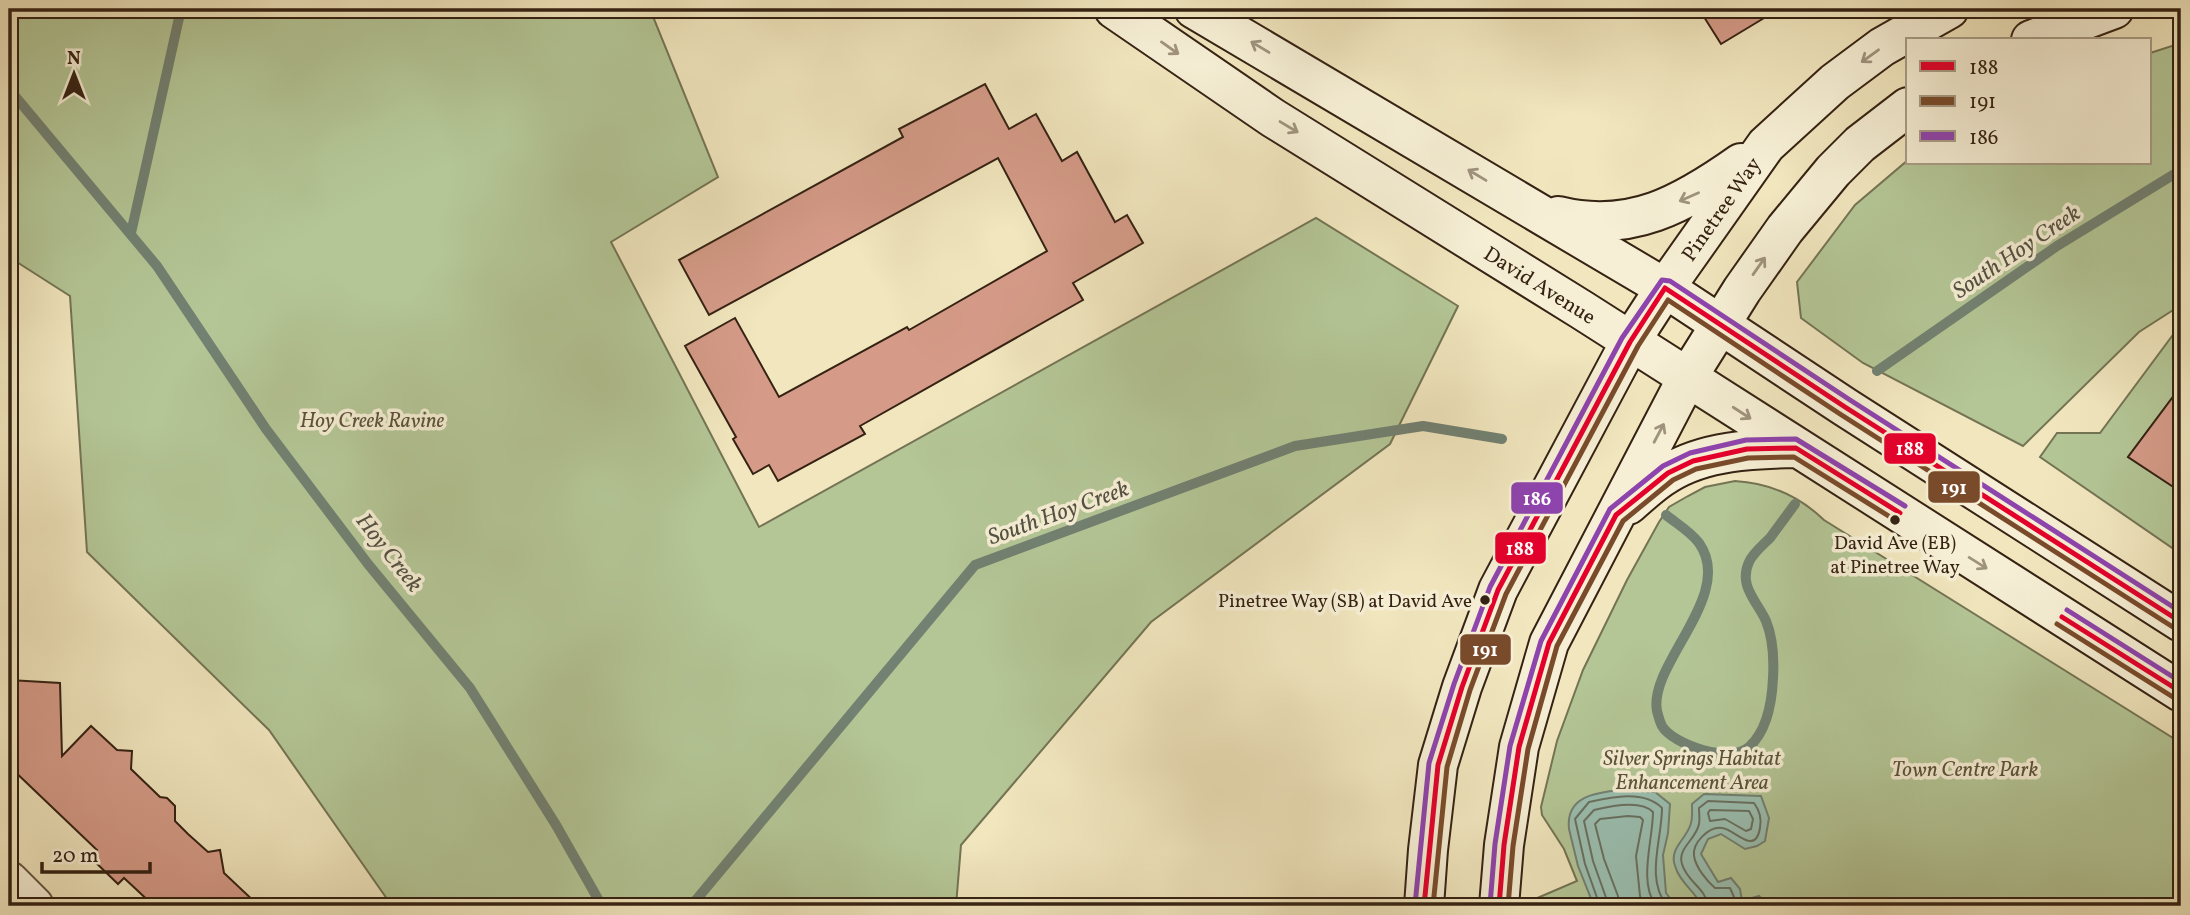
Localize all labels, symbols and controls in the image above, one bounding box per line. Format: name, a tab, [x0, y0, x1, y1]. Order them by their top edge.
north arrow	[38, 38, 108, 108]
legend	[1906, 38, 2152, 164]
one-way arrow	[1250, 40, 1270, 54]
one-way arrow	[1160, 41, 1179, 55]
text: N	[67, 46, 81, 72]
one-way arrow	[1861, 49, 1880, 63]
text: 188	[1969, 54, 1998, 83]
text: 191	[1969, 88, 1996, 117]
one-way arrow	[1278, 121, 1298, 135]
text: 186	[1969, 124, 1998, 153]
street label: Pinetree Way	[1676, 151, 1769, 268]
one-way arrow	[1467, 168, 1487, 182]
one-way arrow	[1679, 191, 1701, 204]
water label: South Hoy Creek	[1947, 198, 2088, 307]
street label: David Avenue	[1478, 240, 1601, 332]
one-way arrow	[1752, 257, 1766, 276]
one-way arrow	[1732, 406, 1751, 420]
park label: Hoy Creek Ravine	[300, 407, 445, 436]
one-way arrow	[1652, 423, 1666, 444]
line badge: 188	[1883, 432, 1937, 465]
text: 188	[1896, 437, 1924, 463]
line badge: 191	[1927, 470, 1981, 504]
water label: South Hoy Creek	[984, 473, 1134, 554]
text: 191	[1941, 476, 1967, 502]
line badge: 186	[1510, 481, 1564, 515]
text: 186	[1523, 487, 1551, 513]
water label: Hoy Creek	[347, 507, 430, 600]
marker: David Ave (EB) at Pinetree Way	[1888, 513, 1902, 527]
line badge: 188	[1494, 531, 1547, 565]
place label: David Ave (EB) at Pinetree Way	[1830, 531, 1960, 581]
text: 188	[1506, 537, 1534, 563]
one-way arrow	[1968, 557, 1988, 571]
place label: Pinetree Way (SB) at David Ave	[1218, 589, 1472, 615]
marker: Pinetree Way (SB) at David Ave	[1478, 593, 1492, 607]
line badge: 191	[1459, 633, 1512, 666]
text: 191	[1472, 638, 1498, 664]
park label: Silver Springs Habitat Enhancement Area	[1603, 745, 1782, 798]
park label: Town Centre Park	[1892, 756, 2038, 785]
scale bar	[42, 831, 150, 875]
text: 20 m	[52, 842, 98, 871]

